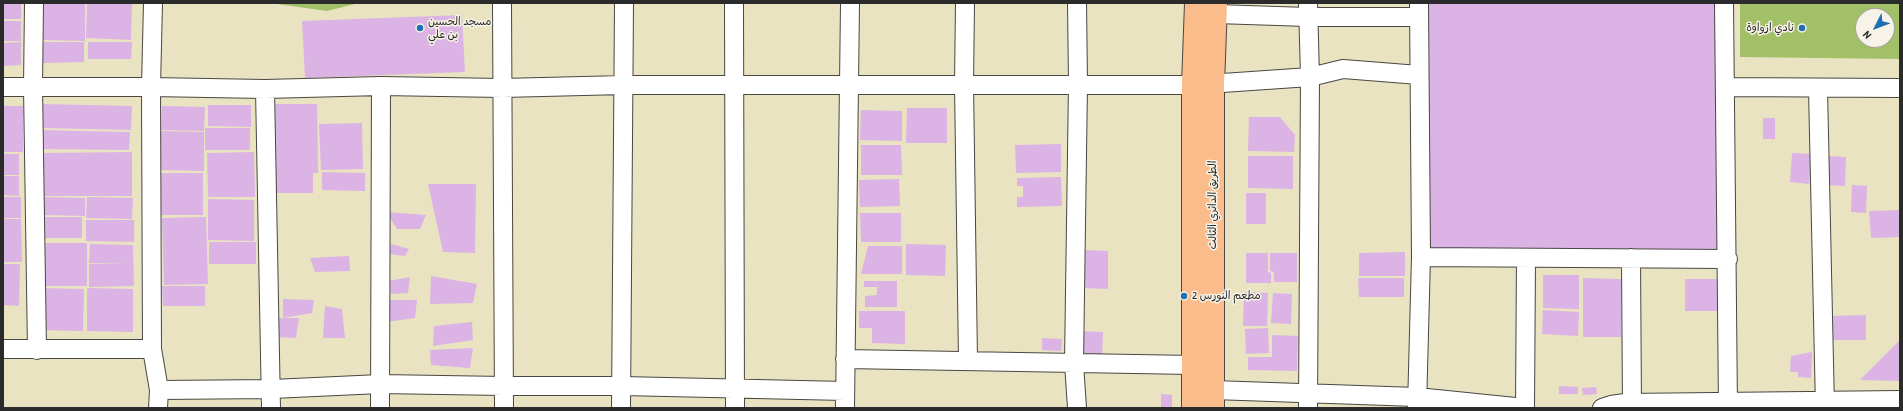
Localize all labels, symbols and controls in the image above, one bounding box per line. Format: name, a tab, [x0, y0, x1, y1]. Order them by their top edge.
north arrow	[1855, 8, 1895, 48]
place label: مسجد الحسين بن علي	[428, 15, 491, 41]
place label: نادي ازواوة	[1746, 21, 1794, 35]
marker: مسجد الحسين بن علي	[415, 23, 425, 33]
marker: نادي ازواوة	[1797, 23, 1807, 33]
text: N	[1860, 29, 1874, 42]
street label: الطريق الدائري الثالث	[1206, 160, 1220, 250]
place label: مطعم النورس 2	[1192, 289, 1261, 303]
marker: مطعم النورس 2	[1179, 291, 1189, 301]

